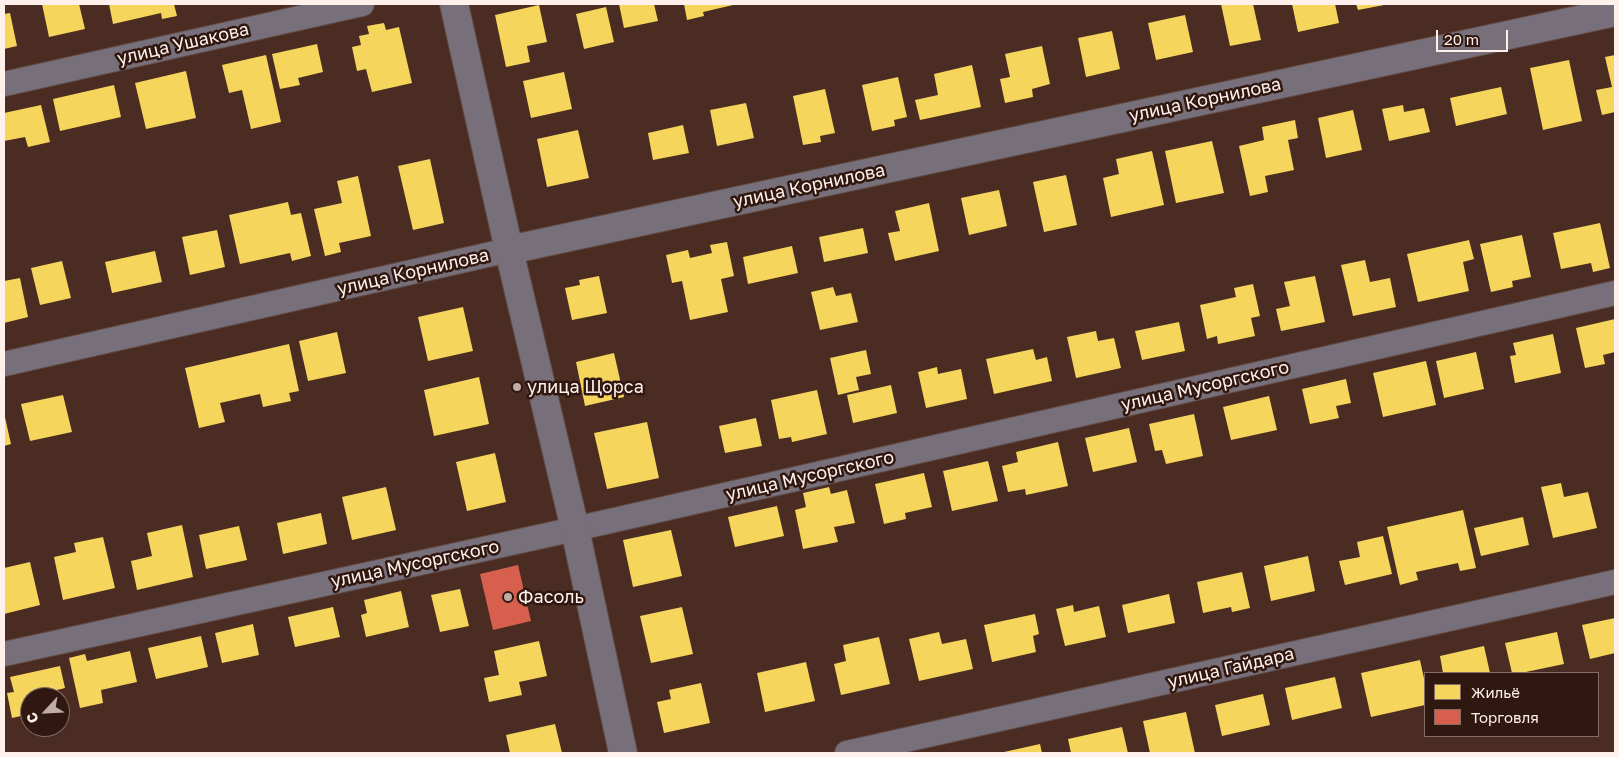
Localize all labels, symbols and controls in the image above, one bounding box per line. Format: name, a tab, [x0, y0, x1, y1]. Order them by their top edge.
street label: улица Ушакова	[115, 18, 251, 70]
scale bar	[1439, 20, 1512, 52]
text: 20 m	[1444, 30, 1479, 48]
street label: улица Корнилова	[1127, 73, 1283, 127]
street label: улица Корнилова	[731, 159, 887, 213]
street label: улица Корнилова	[335, 244, 491, 300]
street label: улица Мусоргского	[1119, 356, 1291, 416]
place label: улица Щорса	[527, 376, 644, 398]
marker: улица Щорса	[511, 381, 523, 393]
street label: улица Мусоргского	[724, 446, 896, 506]
street label: улица Мусоргского	[329, 536, 501, 592]
place label: Фасоль	[518, 586, 584, 608]
marker: Фасоль	[502, 591, 514, 603]
street label: улица Гайдара	[1166, 643, 1296, 693]
legend	[1424, 672, 1599, 737]
text: Жильё	[1471, 683, 1520, 701]
north arrow	[20, 687, 70, 737]
text: Торговля	[1471, 708, 1539, 726]
text: С	[22, 710, 42, 726]

